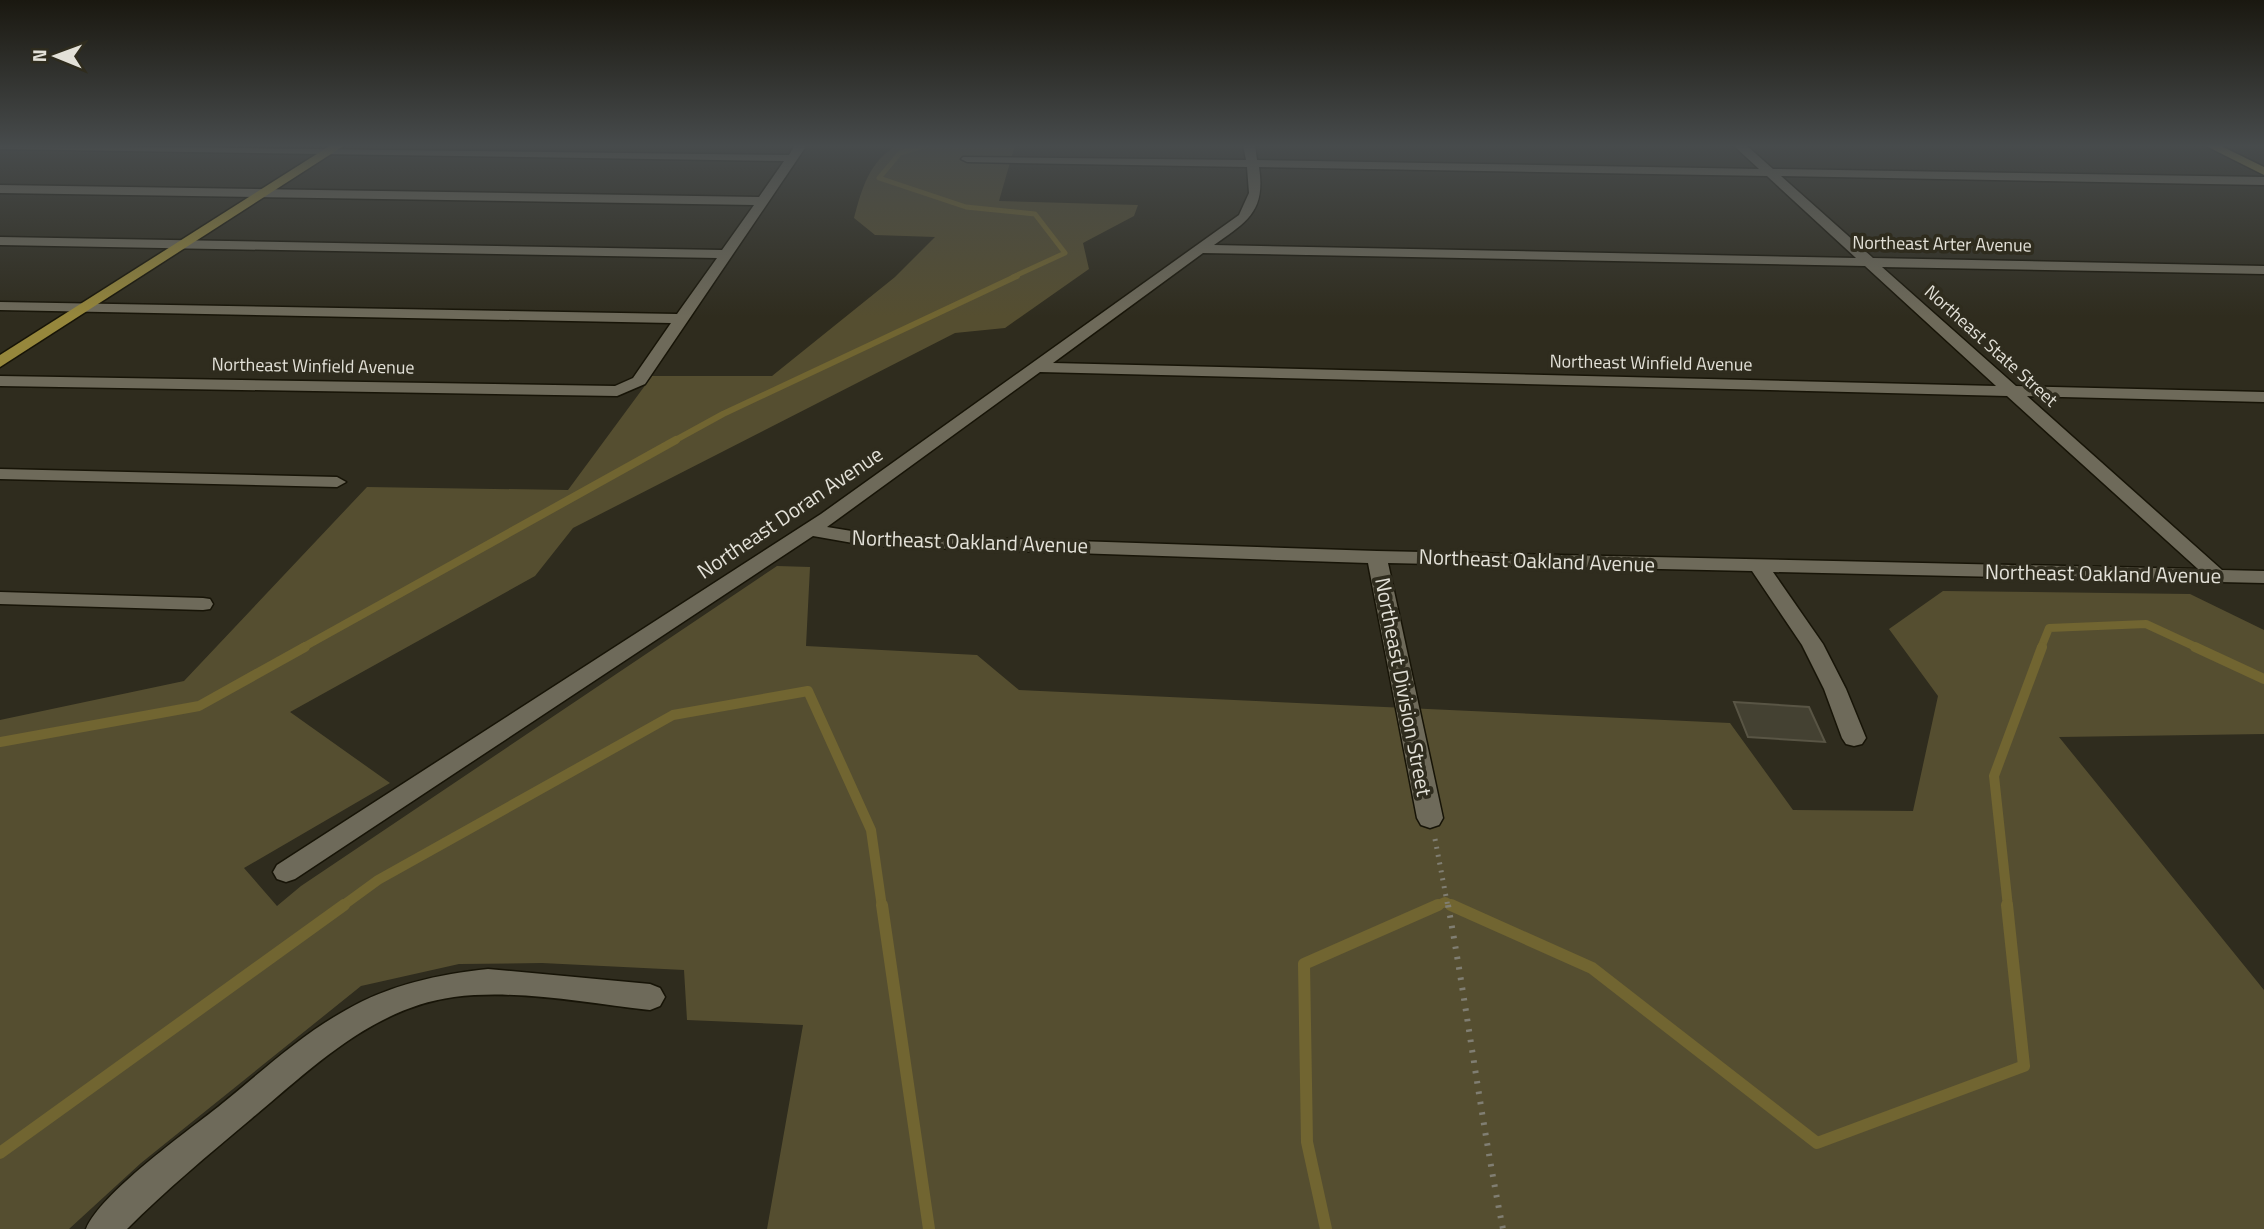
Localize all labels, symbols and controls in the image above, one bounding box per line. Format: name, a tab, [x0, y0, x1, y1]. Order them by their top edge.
north arrow	[21, 21, 91, 91]
text: N	[24, 49, 53, 63]
street label: Northeast Arter Avenue	[1852, 228, 2032, 259]
street label: Northeast State Street	[1919, 278, 2065, 413]
street label: Northeast Winfield Avenue	[1549, 347, 1753, 378]
street label: Northeast Winfield Avenue	[211, 350, 415, 381]
street label: Northeast Doran Avenue	[690, 438, 889, 586]
street label: Northeast Oakland Avenue	[851, 521, 1089, 561]
street label: Northeast Oakland Avenue	[1418, 540, 1656, 580]
street label: Northeast Oakland Avenue	[1985, 555, 2222, 591]
street label: Northeast Division Street	[1367, 575, 1441, 800]

